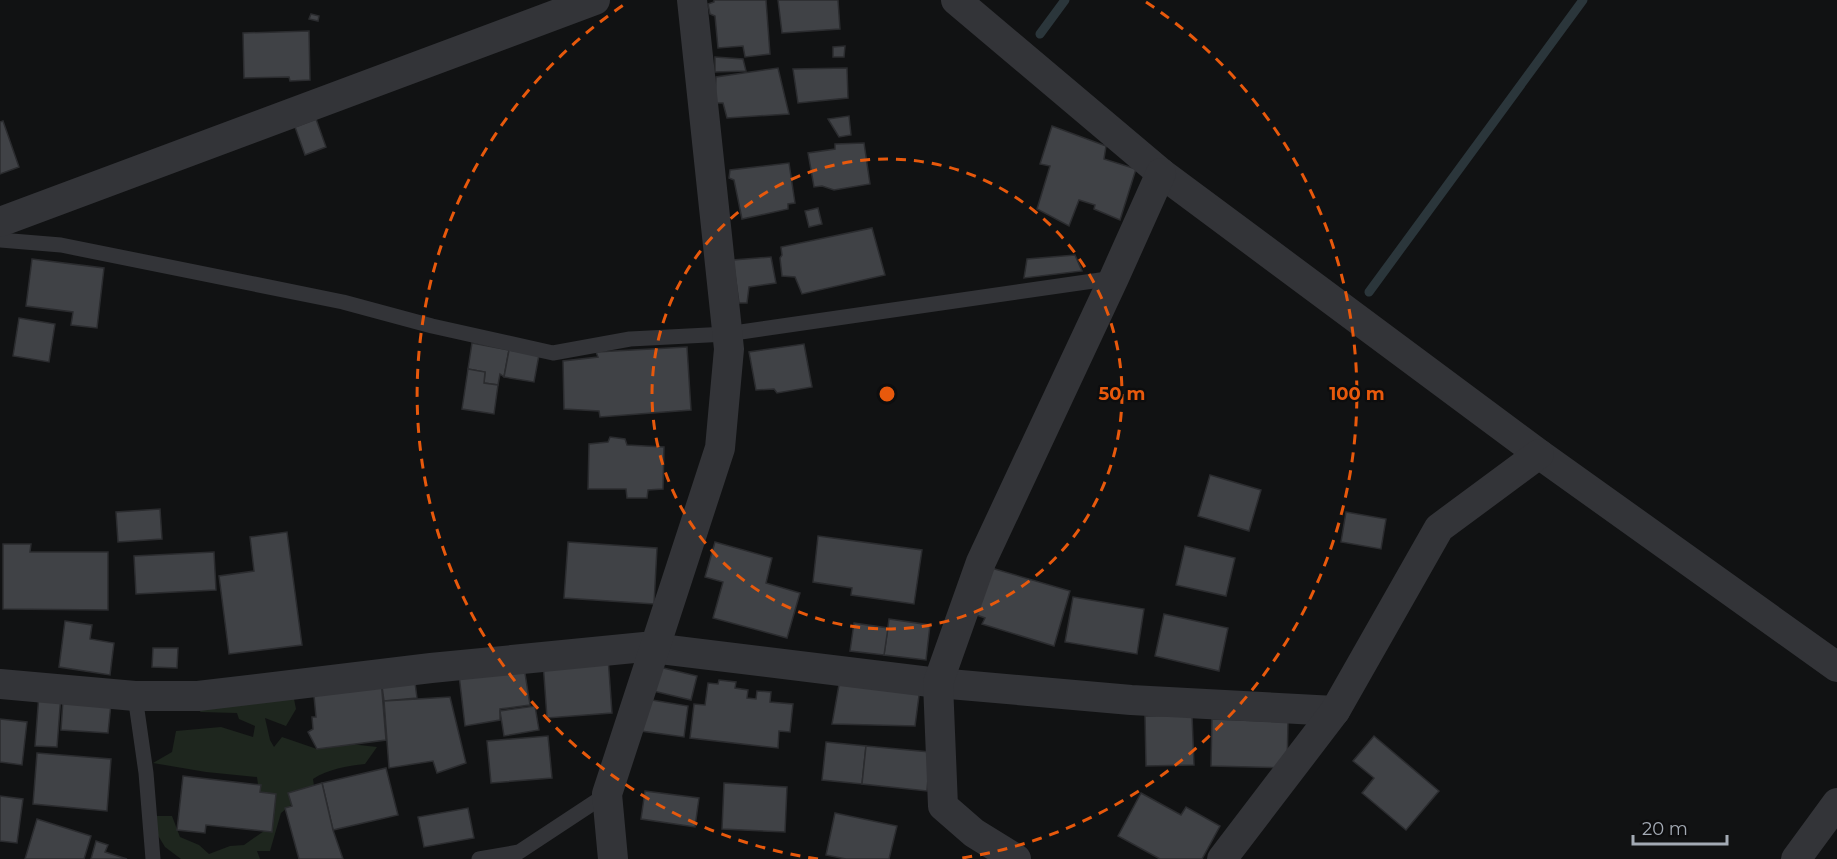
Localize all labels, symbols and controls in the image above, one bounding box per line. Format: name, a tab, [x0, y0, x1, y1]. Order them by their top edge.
text: 50 m	[1099, 383, 1145, 405]
text: 100 m	[1329, 383, 1385, 405]
centre of rings	[877, 384, 897, 404]
scale bar	[1633, 808, 1728, 846]
text: 20 m	[1642, 818, 1688, 840]

